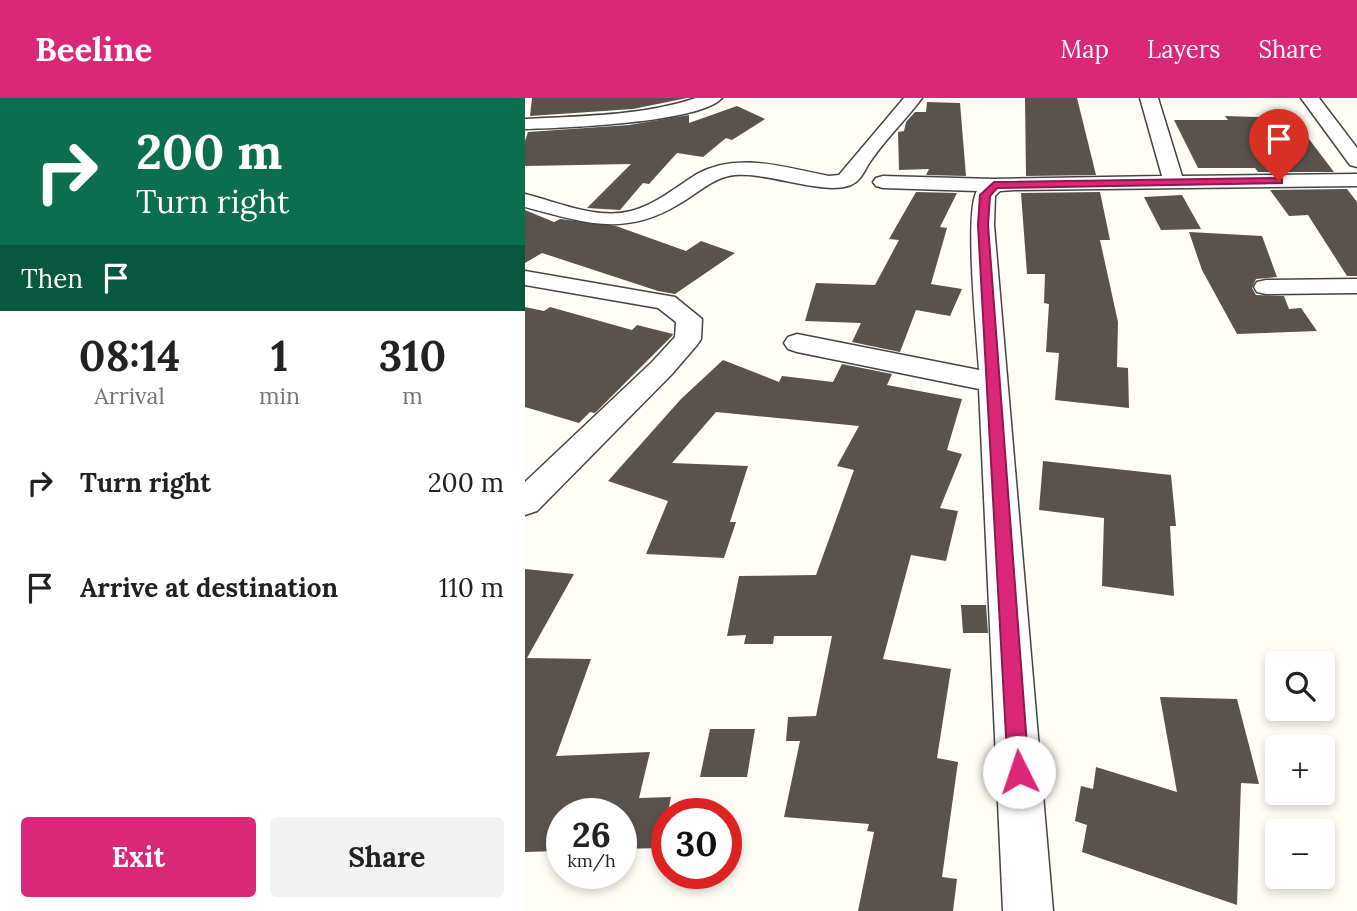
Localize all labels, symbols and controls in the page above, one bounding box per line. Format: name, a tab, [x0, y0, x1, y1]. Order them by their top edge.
text: Beeline	[35, 28, 152, 70]
text: Map	[1060, 34, 1109, 65]
text: Layers	[1147, 34, 1220, 65]
text: Share	[1258, 34, 1322, 65]
pin	[1249, 109, 1309, 181]
text: 200 m	[136, 120, 282, 182]
icon: arrive	[1260, 120, 1298, 158]
icon: right	[21, 126, 112, 217]
text: Turn right	[136, 181, 289, 222]
icon: arrive	[97, 259, 135, 297]
text: Then	[21, 262, 83, 295]
text: 08:14	[79, 329, 180, 383]
text: 1	[271, 329, 288, 383]
text: 310	[379, 329, 446, 383]
text: Arrival	[94, 381, 165, 410]
text: min	[259, 381, 300, 410]
text: m	[402, 381, 423, 410]
icon: right	[21, 464, 59, 502]
text: Turn right	[80, 466, 211, 499]
text: 200 m	[428, 466, 504, 499]
icon: arrive	[21, 569, 59, 607]
text: Arrive at destination	[80, 571, 338, 604]
text: 110 m	[439, 571, 504, 604]
map controls	[1265, 651, 1335, 889]
button: search	[1265, 651, 1335, 721]
position arrow	[982, 735, 1056, 809]
button: +	[1265, 735, 1335, 805]
speed limit sign: 30	[651, 798, 742, 889]
text: 26	[572, 812, 611, 857]
button: Exit	[21, 817, 256, 897]
button: Share	[270, 817, 504, 897]
button: −	[1265, 819, 1335, 889]
text: km/h	[567, 849, 616, 872]

